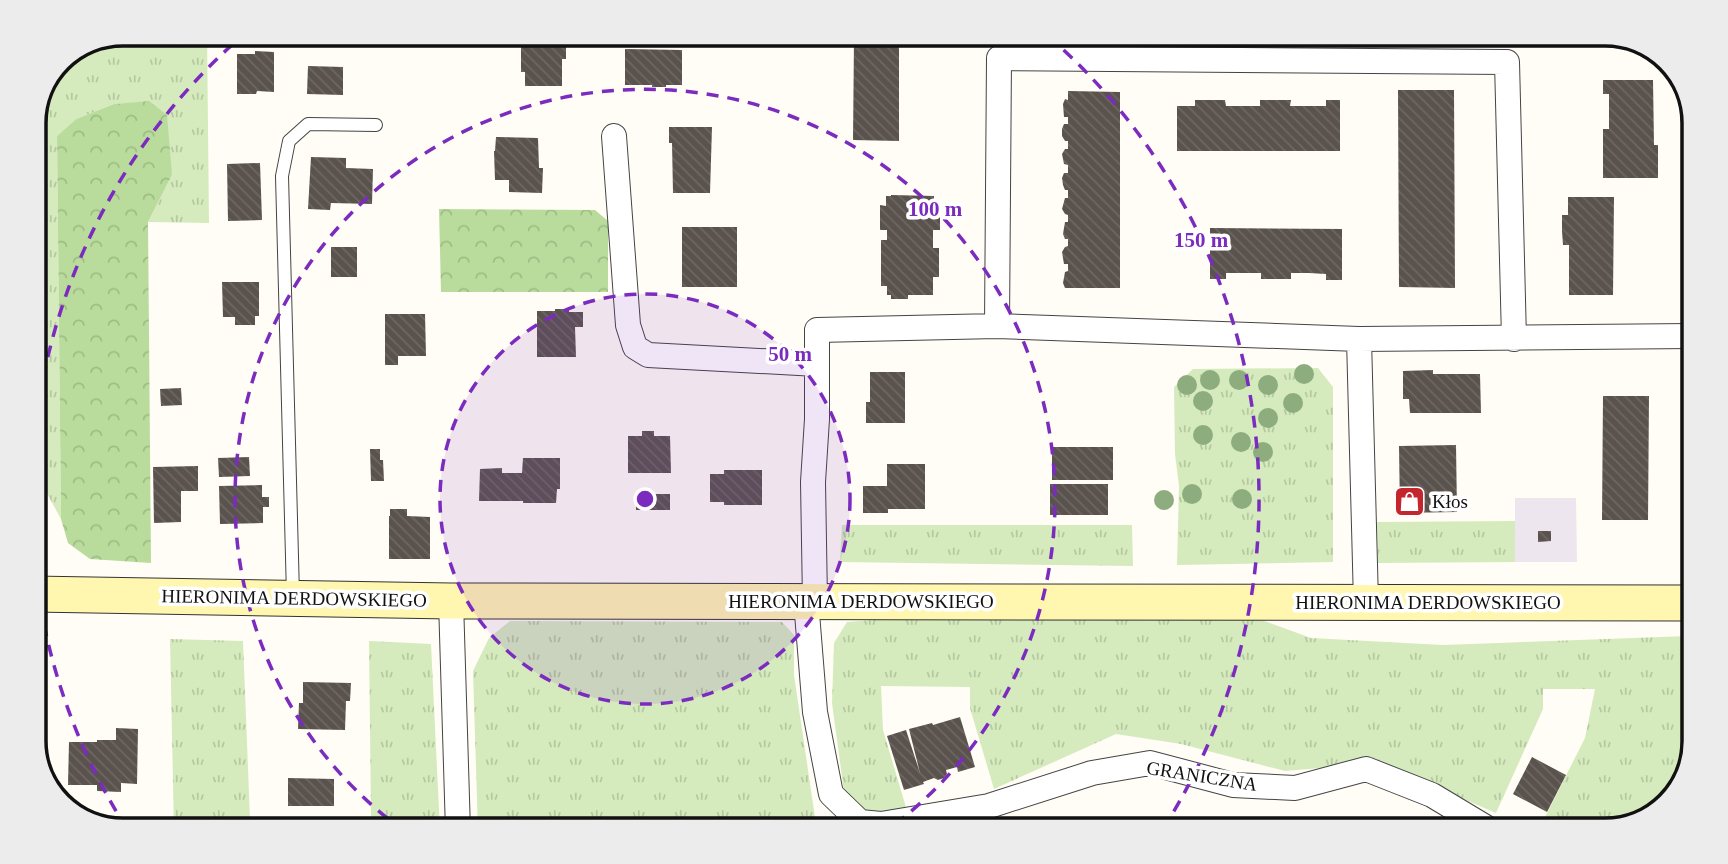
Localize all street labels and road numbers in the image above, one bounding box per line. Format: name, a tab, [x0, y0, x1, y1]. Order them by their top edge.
street label: HIERONIMA DERDOWSKIEGO	[161, 585, 427, 611]
street label: HIERONIMA DERDOWSKIEGO	[728, 591, 994, 612]
street label: HIERONIMA DERDOWSKIEGO	[1295, 592, 1561, 613]
street label: GRANICZNA	[1145, 757, 1259, 795]

